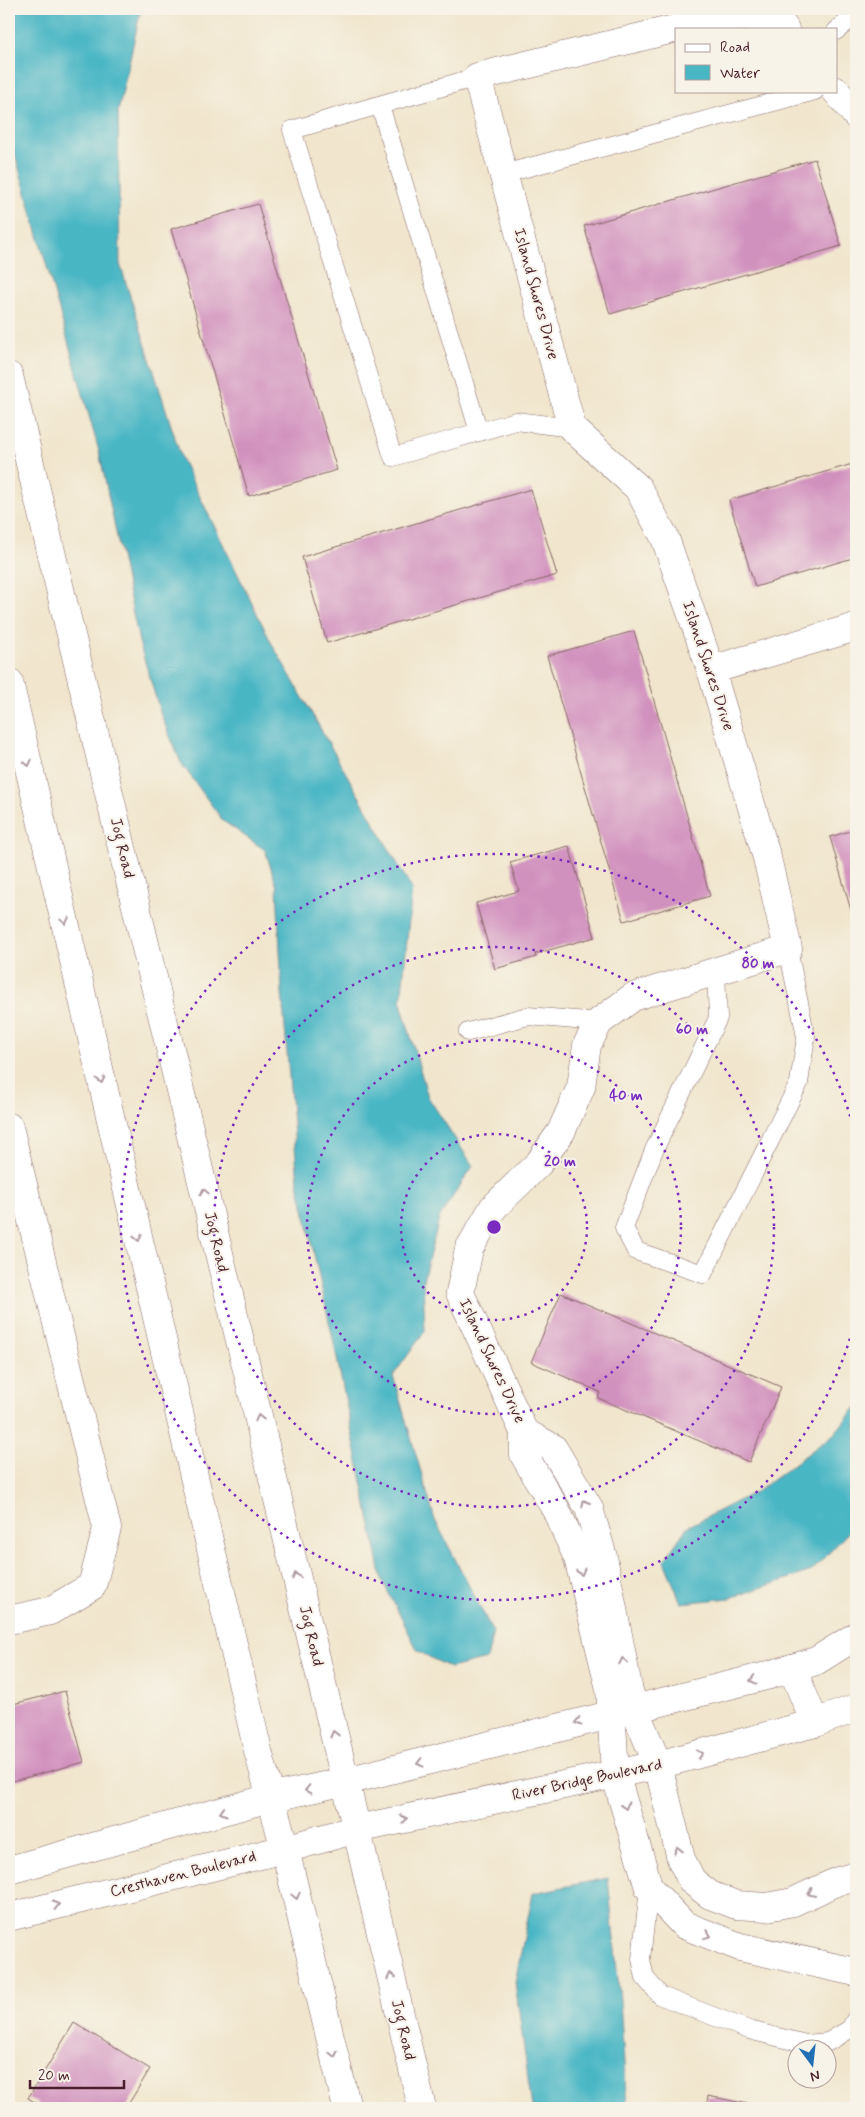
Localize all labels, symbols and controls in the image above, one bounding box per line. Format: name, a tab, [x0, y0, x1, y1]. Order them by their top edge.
legend	[675, 28, 838, 92]
text: Road	[720, 38, 750, 58]
text: Water	[720, 64, 760, 84]
street label: Island Shores Drive	[508, 226, 564, 362]
street label: Island Shores Drive	[677, 598, 739, 734]
one-way arrow	[22, 759, 33, 768]
street label: Jog Road	[104, 816, 139, 881]
one-way arrow	[59, 917, 70, 926]
text: 80 m	[741, 954, 775, 974]
text: 60 m	[676, 1020, 708, 1040]
one-way arrow	[95, 1075, 106, 1084]
text: 40 m	[609, 1086, 643, 1106]
text: 20 m	[544, 1152, 576, 1172]
one-way arrow	[199, 1187, 210, 1196]
street label: Jog Road	[198, 1210, 233, 1275]
centre of rings	[485, 1218, 503, 1236]
one-way arrow	[132, 1233, 143, 1242]
street label: Island Shores Drive	[454, 1295, 530, 1427]
one-way arrow	[254, 1414, 264, 1422]
one-way arrow	[582, 1500, 592, 1509]
one-way arrow	[575, 1567, 586, 1576]
one-way arrow	[291, 1571, 302, 1580]
street label: Jog Road	[293, 1604, 328, 1669]
one-way arrow	[618, 1657, 629, 1665]
one-way arrow	[749, 1674, 757, 1684]
one-way arrow	[574, 1717, 582, 1727]
one-way arrow	[330, 1730, 340, 1738]
one-way arrow	[695, 1749, 704, 1760]
street label: River Bridge Boulevard	[510, 1754, 664, 1806]
one-way arrow	[417, 1757, 425, 1767]
one-way arrow	[303, 1784, 312, 1795]
one-way arrow	[619, 1802, 629, 1810]
one-way arrow	[219, 1806, 228, 1816]
one-way arrow	[400, 1814, 409, 1824]
street label: Cresthaven Boulevard	[108, 1846, 258, 1902]
one-way arrow	[674, 1846, 684, 1854]
one-way arrow	[807, 1887, 816, 1898]
one-way arrow	[290, 1891, 301, 1900]
one-way arrow	[52, 1900, 61, 1911]
one-way arrow	[704, 1929, 712, 1939]
one-way arrow	[386, 1971, 397, 1980]
street label: Jog Road	[385, 1998, 420, 2063]
north arrow	[788, 2040, 838, 2090]
one-way arrow	[328, 2049, 339, 2058]
scale bar	[30, 2057, 124, 2089]
text: 20 m	[38, 2066, 70, 2086]
text: N	[808, 2066, 822, 2085]

